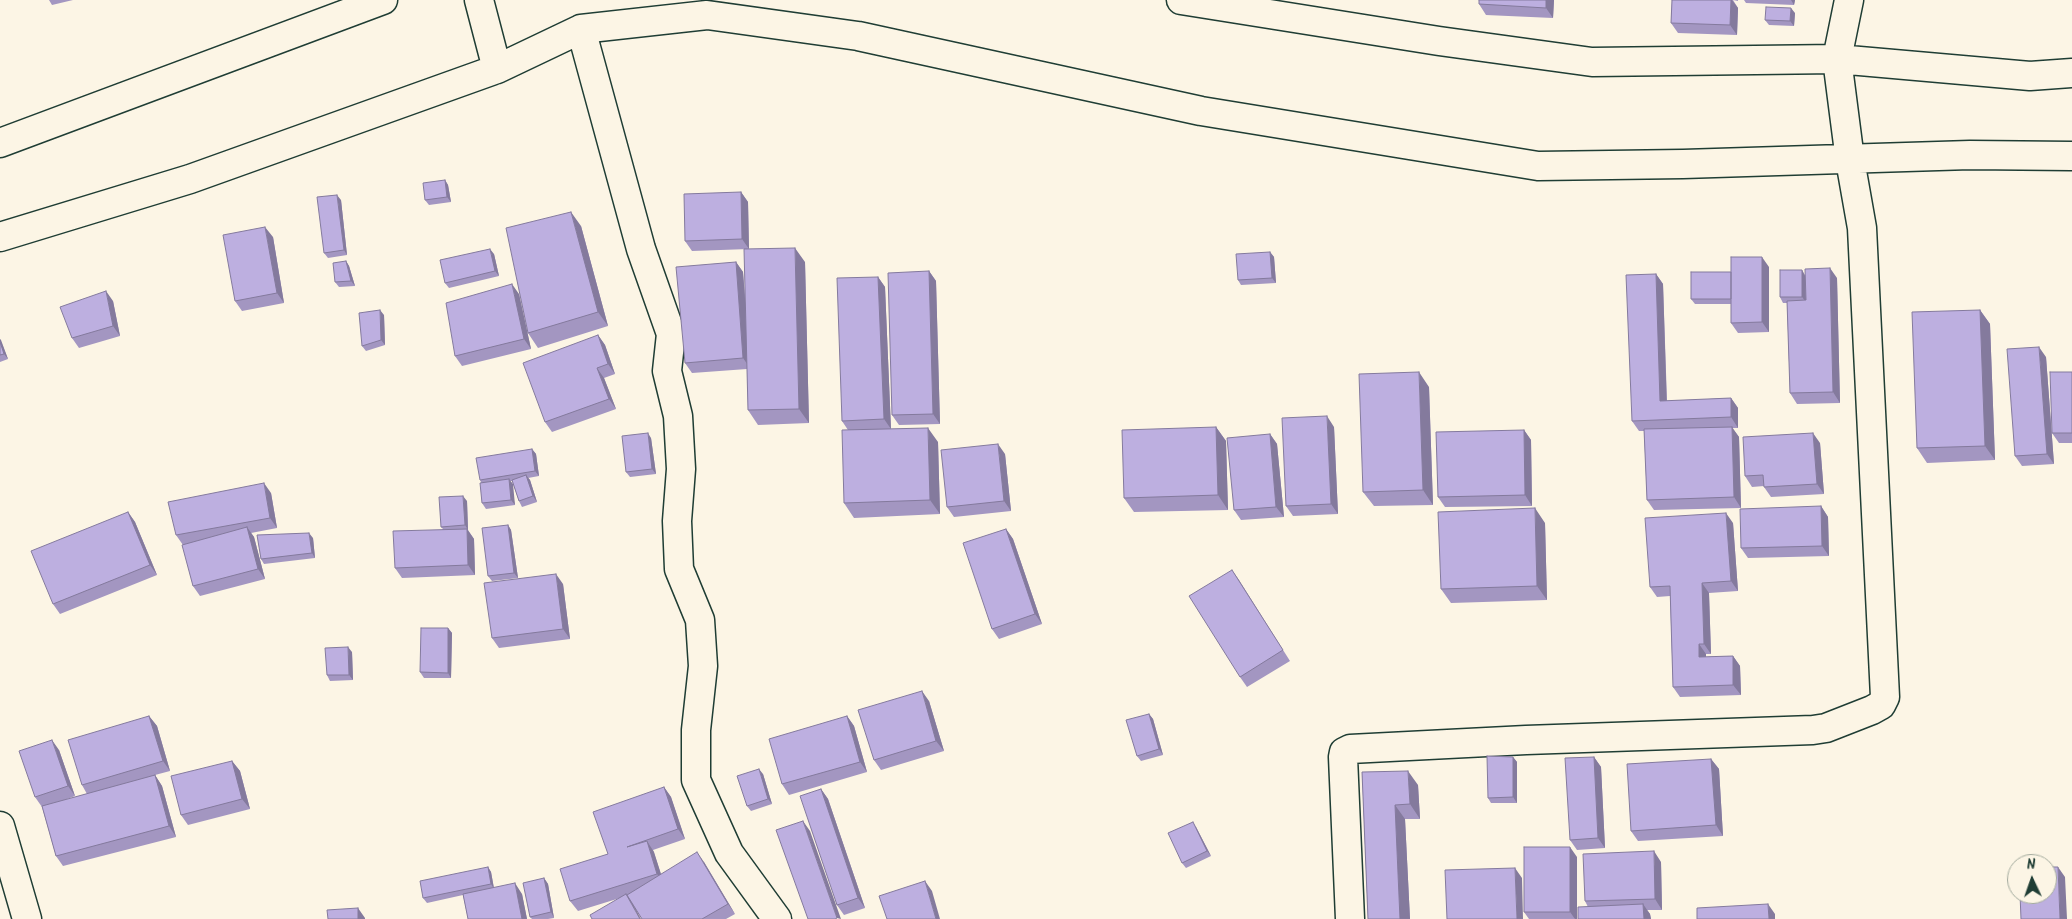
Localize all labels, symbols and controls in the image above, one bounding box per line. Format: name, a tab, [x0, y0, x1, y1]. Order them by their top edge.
north arrow	[2007, 854, 2057, 904]
text: N	[2026, 854, 2036, 876]

